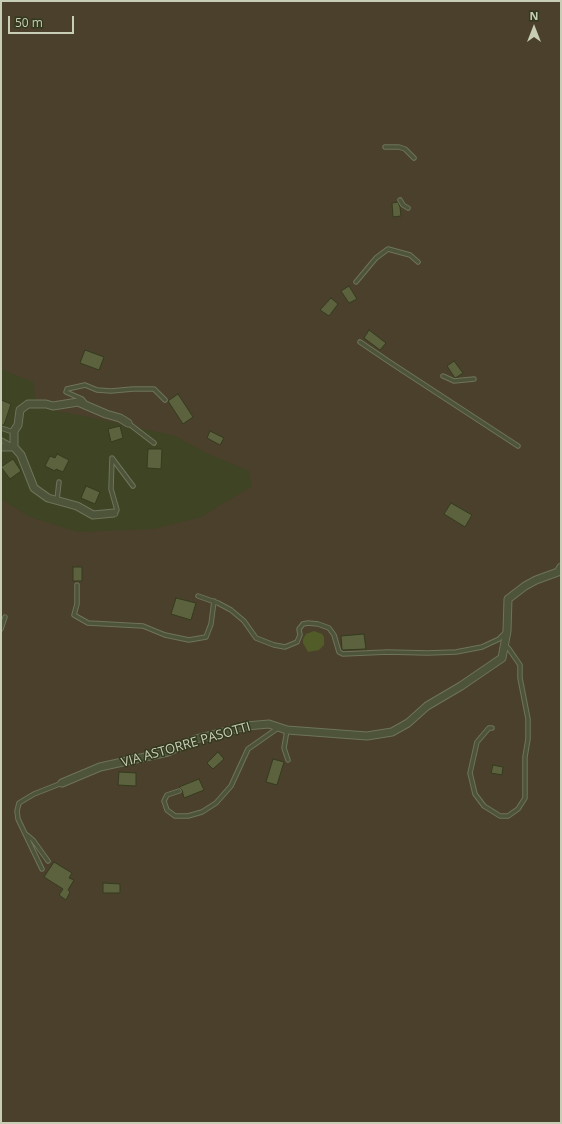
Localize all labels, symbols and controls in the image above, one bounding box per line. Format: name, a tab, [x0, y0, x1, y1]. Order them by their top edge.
scale bar	[10, 8, 76, 34]
north arrow	[514, 8, 554, 48]
text: N	[530, 8, 538, 23]
text: 50 m	[15, 14, 43, 31]
street label: VIA ASTORRE PASOTTI	[120, 719, 252, 771]

